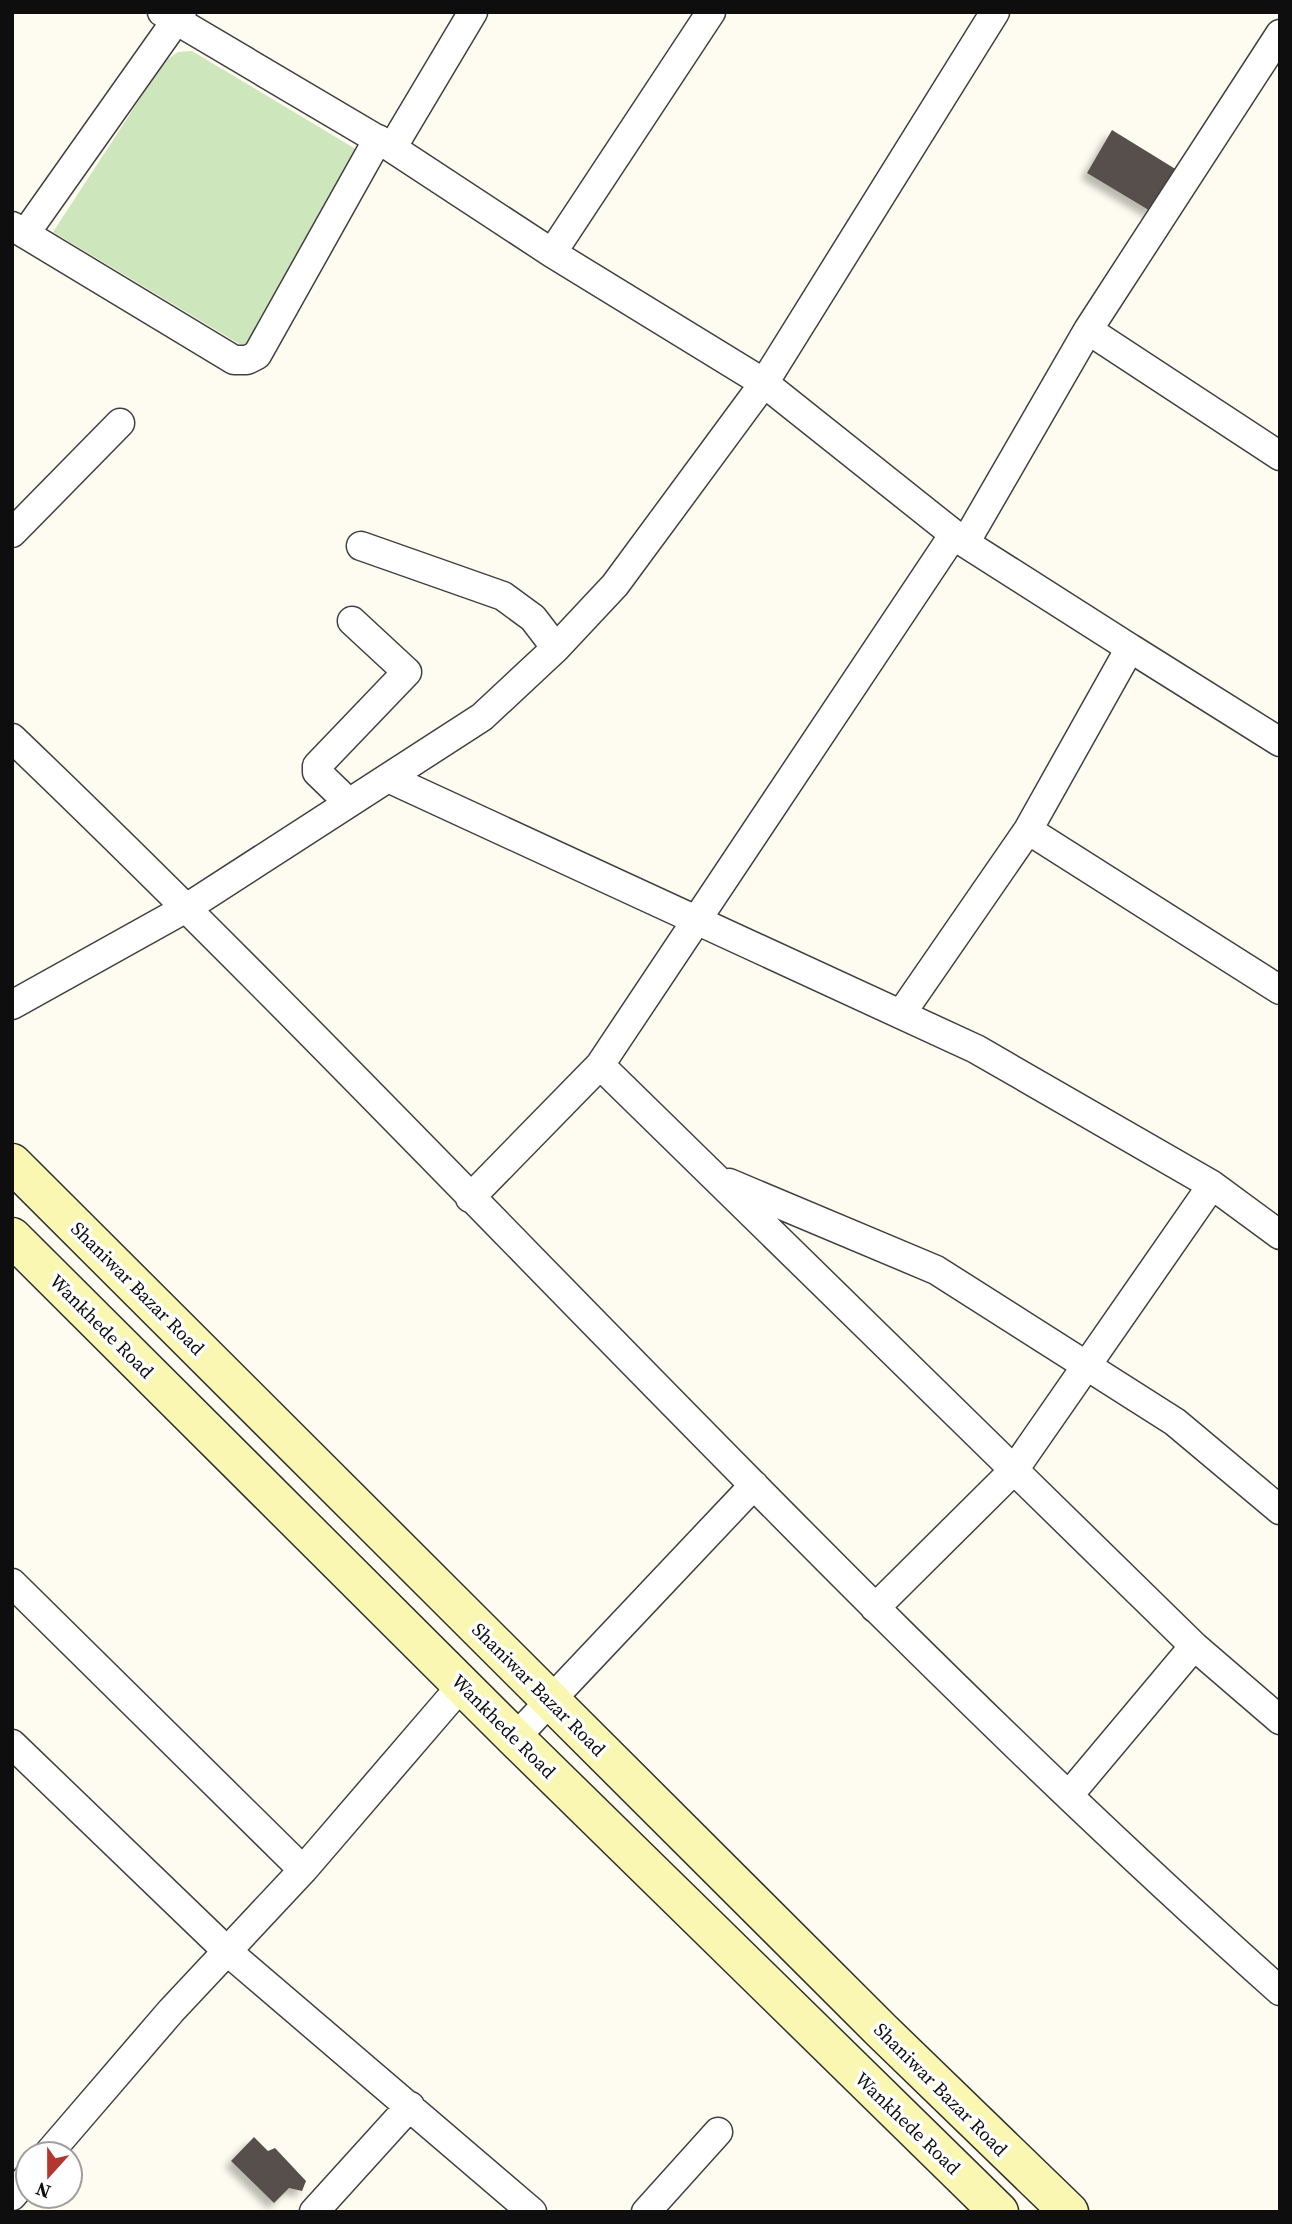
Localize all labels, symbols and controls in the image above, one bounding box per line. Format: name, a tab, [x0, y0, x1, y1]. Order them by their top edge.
street label: Shaniwar Bazar Road	[65, 1215, 211, 1361]
street label: Wankhede Road	[44, 1268, 160, 1384]
street label: Shaniwar Bazar Road	[466, 1616, 612, 1762]
street label: Wankhede Road	[446, 1668, 562, 1784]
street label: Shaniwar Bazar Road	[868, 2016, 1014, 2162]
street label: Wankhede Road	[850, 2066, 967, 2180]
north arrow	[14, 2140, 84, 2210]
text: N	[32, 2176, 54, 2205]

